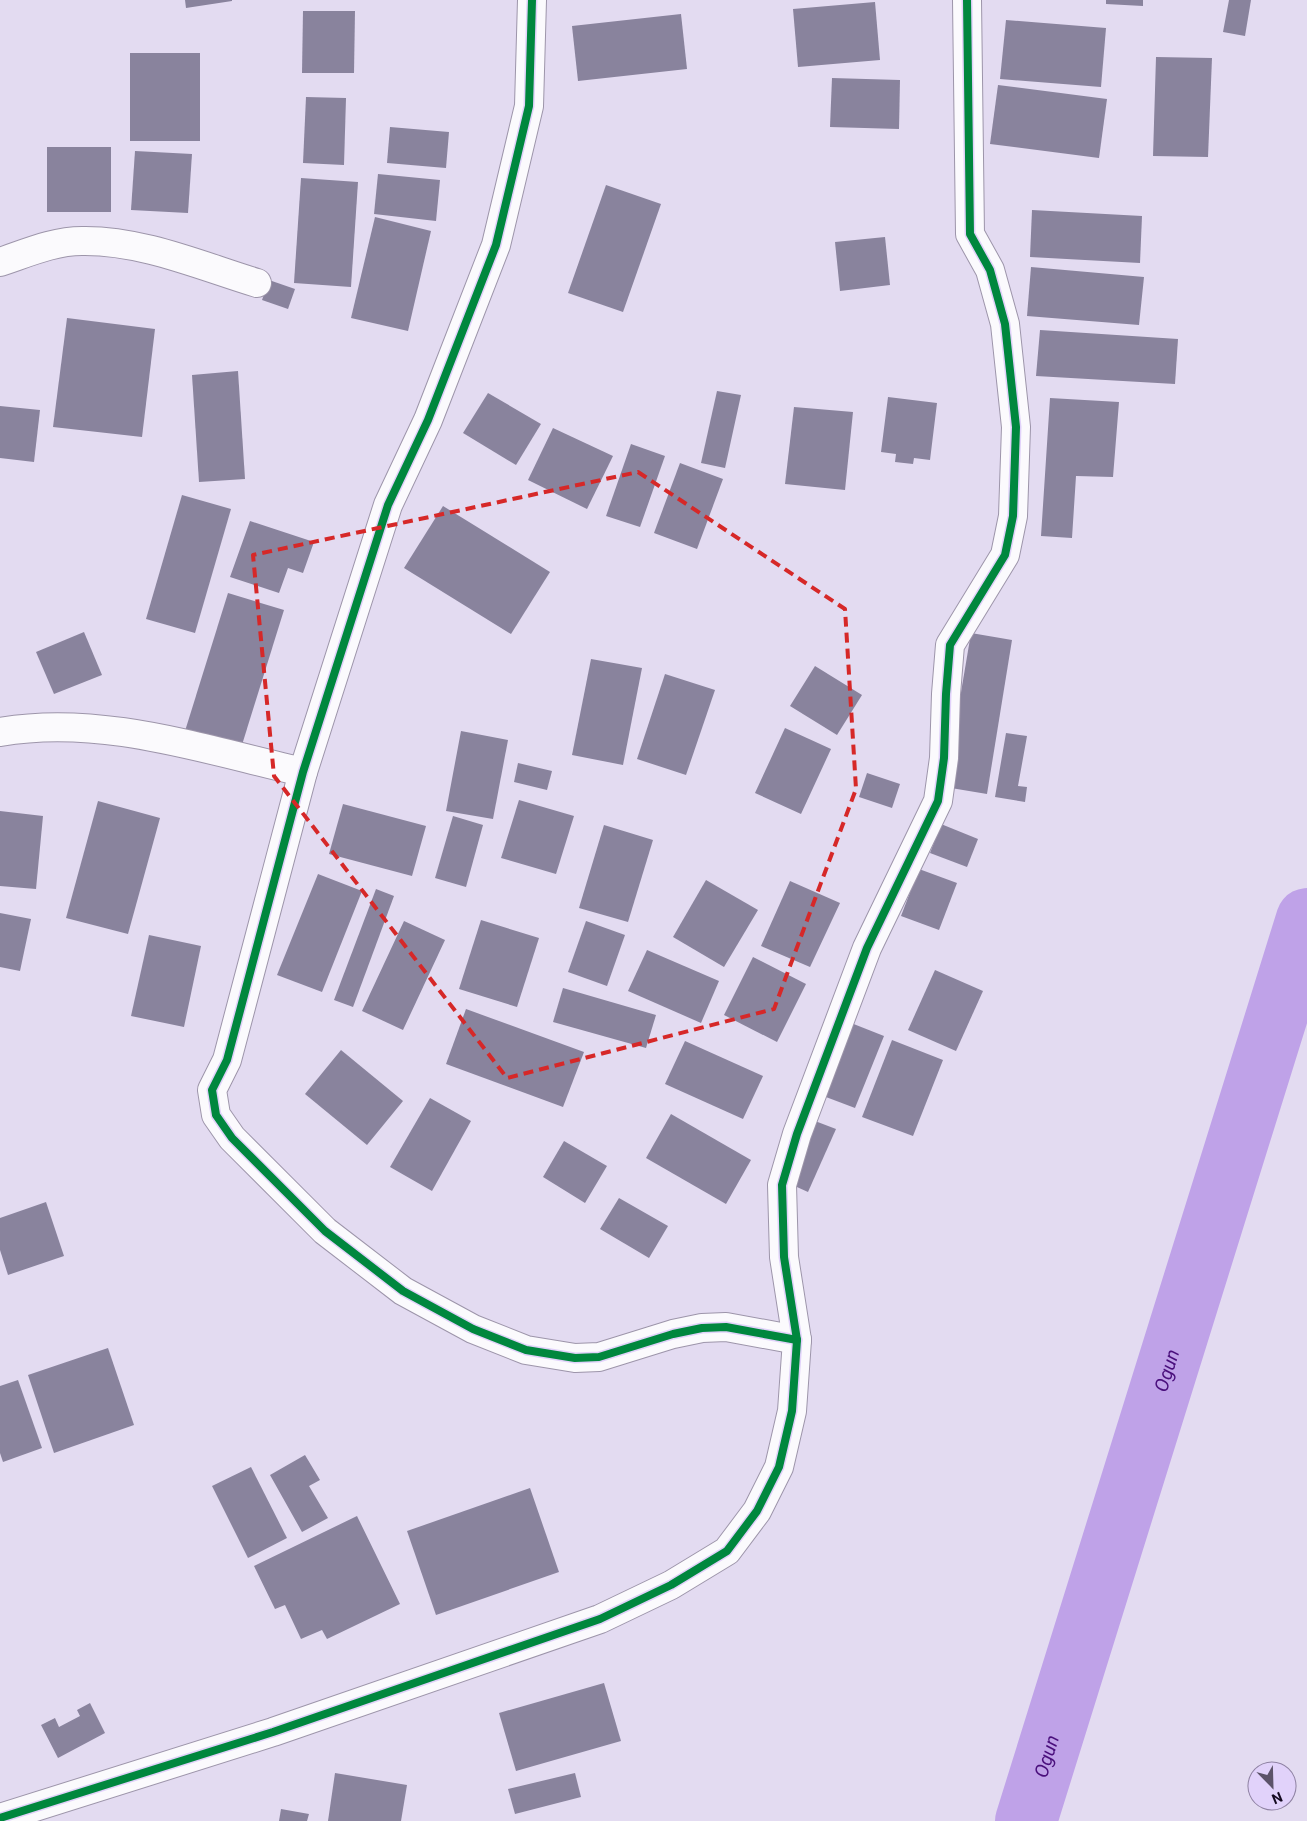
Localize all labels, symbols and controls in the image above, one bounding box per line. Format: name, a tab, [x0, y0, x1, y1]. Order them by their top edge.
water label: Ogun	[1149, 1346, 1184, 1395]
water label: Ogun	[1029, 1732, 1064, 1780]
north arrow	[1247, 1761, 1297, 1811]
text: N	[1269, 1789, 1285, 1807]

